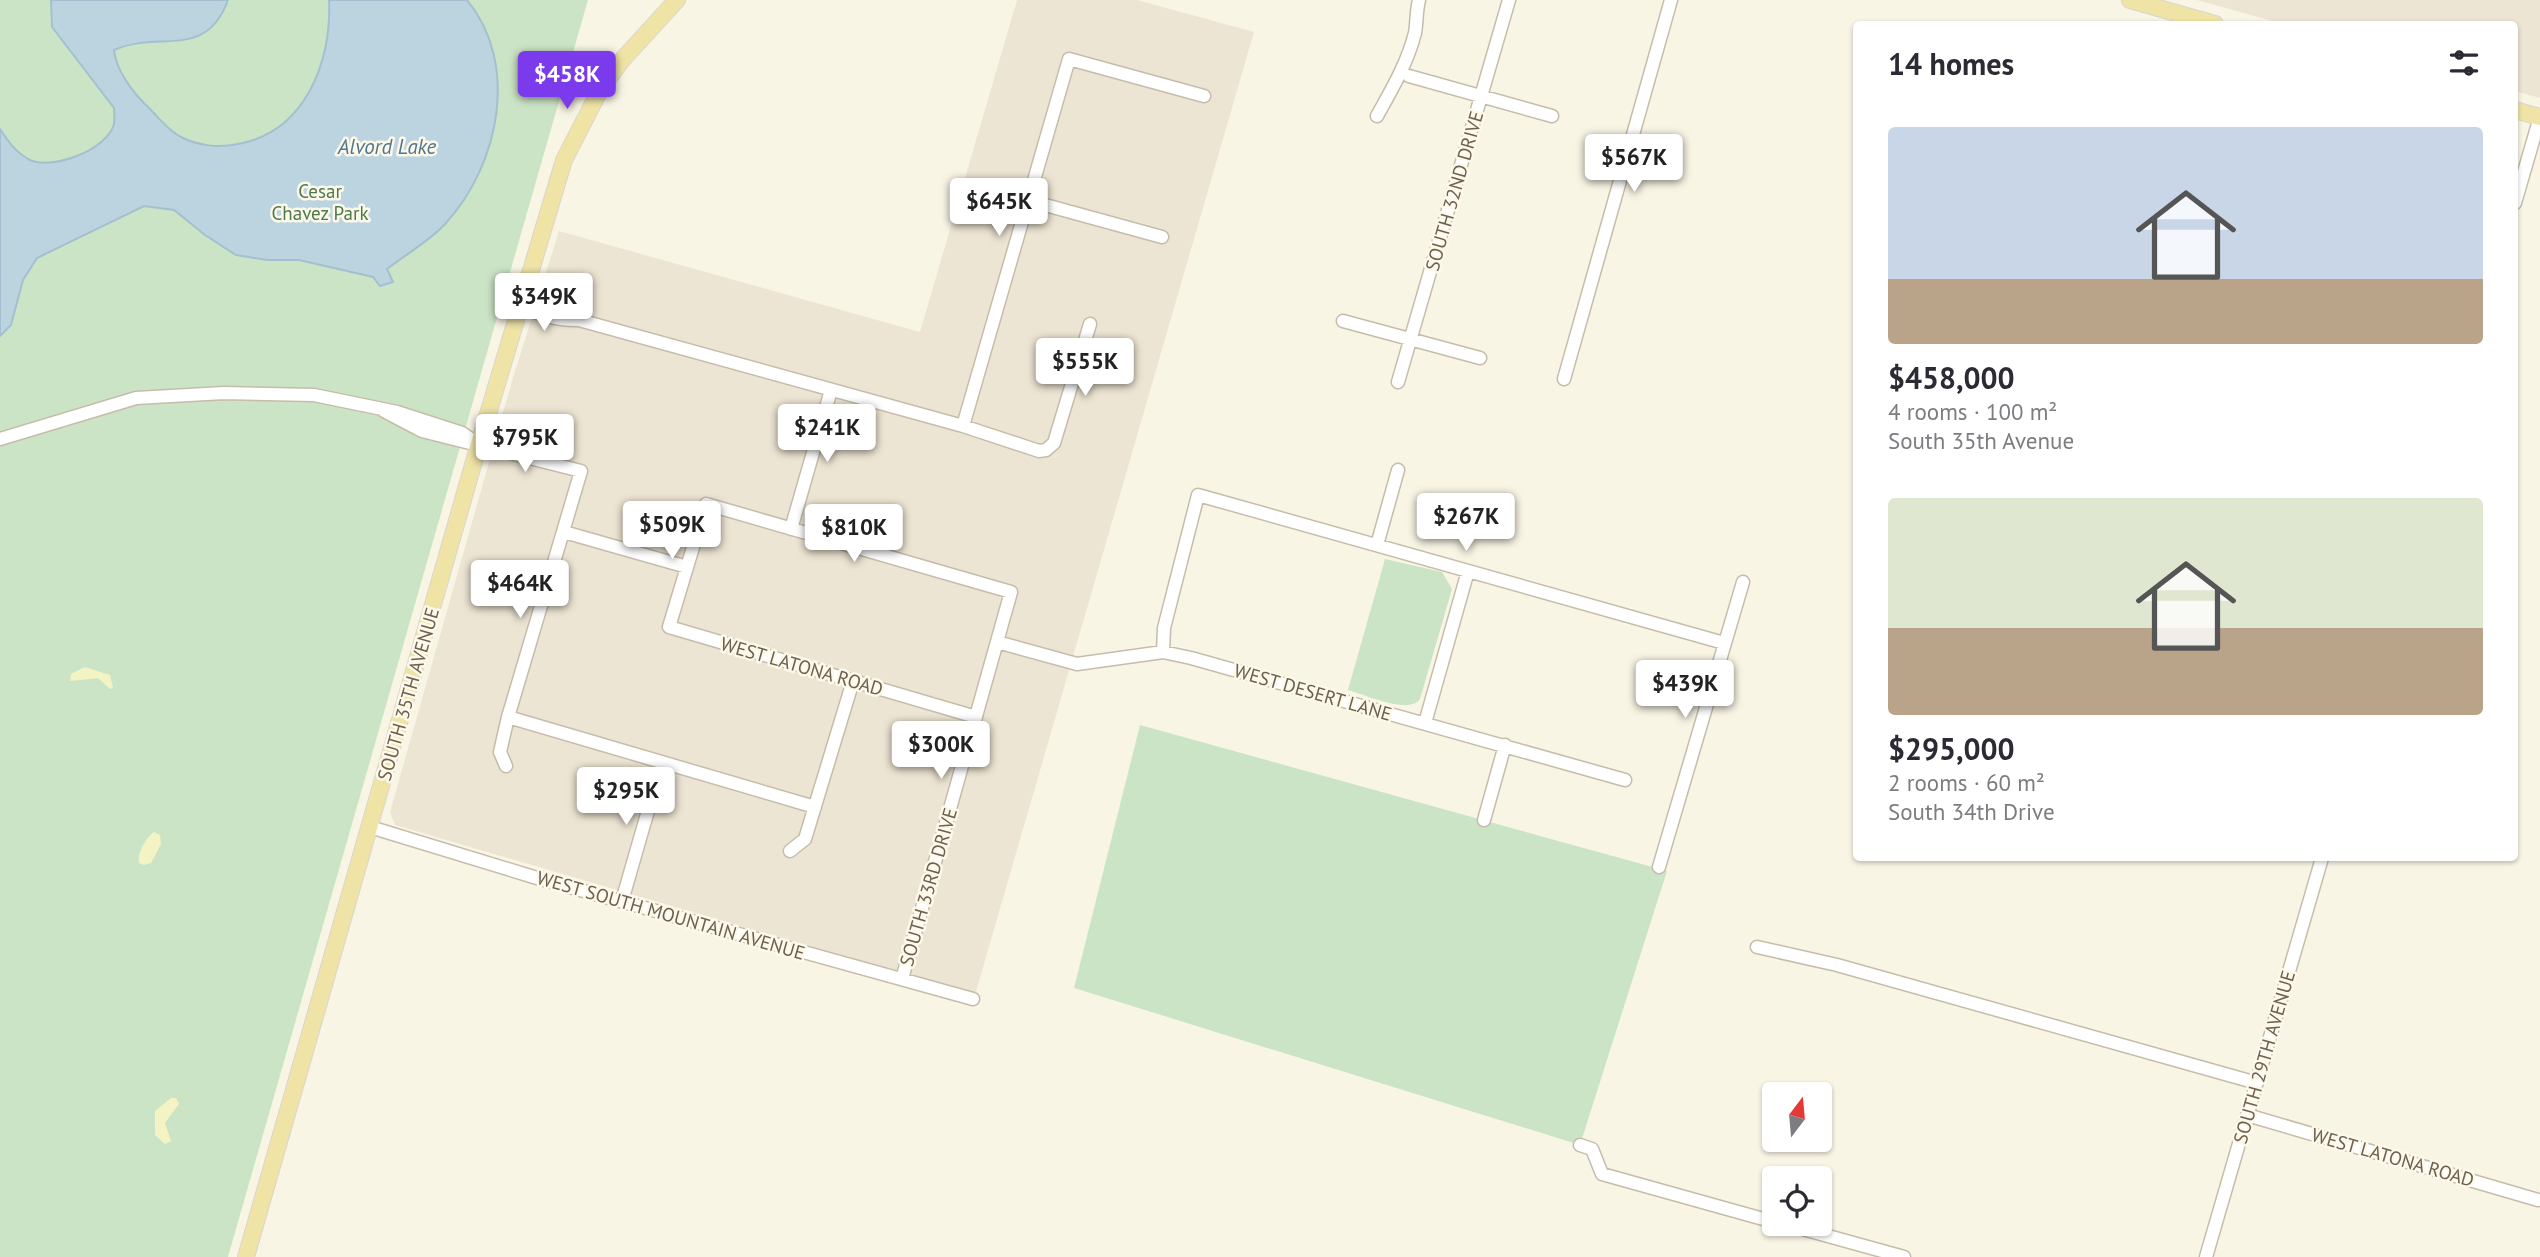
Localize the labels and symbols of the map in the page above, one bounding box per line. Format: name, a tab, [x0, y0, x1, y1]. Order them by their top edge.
pin: $458K	[518, 52, 616, 111]
street label: SOUTH 32ND DRIVE	[1420, 108, 1488, 274]
water label: Alvord Lake	[337, 133, 437, 160]
pin: $567K	[1585, 134, 1683, 194]
pin: $645K	[950, 178, 1048, 238]
park label: Cesar Chavez Park	[272, 179, 369, 225]
pin: $349K	[495, 274, 593, 333]
pin: $555K	[1036, 338, 1134, 398]
pin: $241K	[778, 405, 876, 464]
pin: $795K	[476, 414, 574, 474]
pin: $267K	[1417, 494, 1515, 553]
pin: $509K	[623, 502, 721, 561]
pin: $810K	[805, 504, 903, 564]
pin: $464K	[471, 560, 569, 620]
street label: SOUTH 35TH AVENUE	[372, 605, 444, 783]
street label: WEST LATONA ROAD	[718, 631, 886, 701]
street label: WEST DESERT LANE	[1231, 658, 1395, 726]
pin: $439K	[1636, 660, 1734, 720]
pin: $300K	[892, 722, 990, 781]
pin: $295K	[577, 768, 675, 827]
street label: SOUTH 33RD DRIVE	[894, 805, 962, 969]
street label: WEST SOUTH MOUNTAIN AVENUE	[534, 865, 808, 965]
street label: SOUTH 29TH AVENUE	[2228, 968, 2300, 1146]
north arrow	[1762, 1082, 1832, 1152]
street label: WEST LATONA ROAD	[2309, 1122, 2477, 1192]

